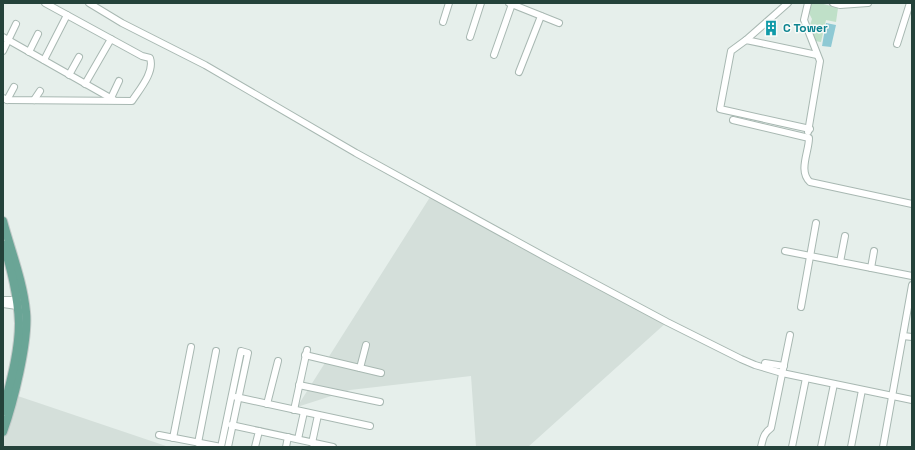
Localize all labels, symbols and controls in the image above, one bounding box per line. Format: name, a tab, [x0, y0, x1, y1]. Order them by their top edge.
building icon: C Tower	[762, 19, 780, 37]
place label: C Tower	[783, 20, 828, 36]

